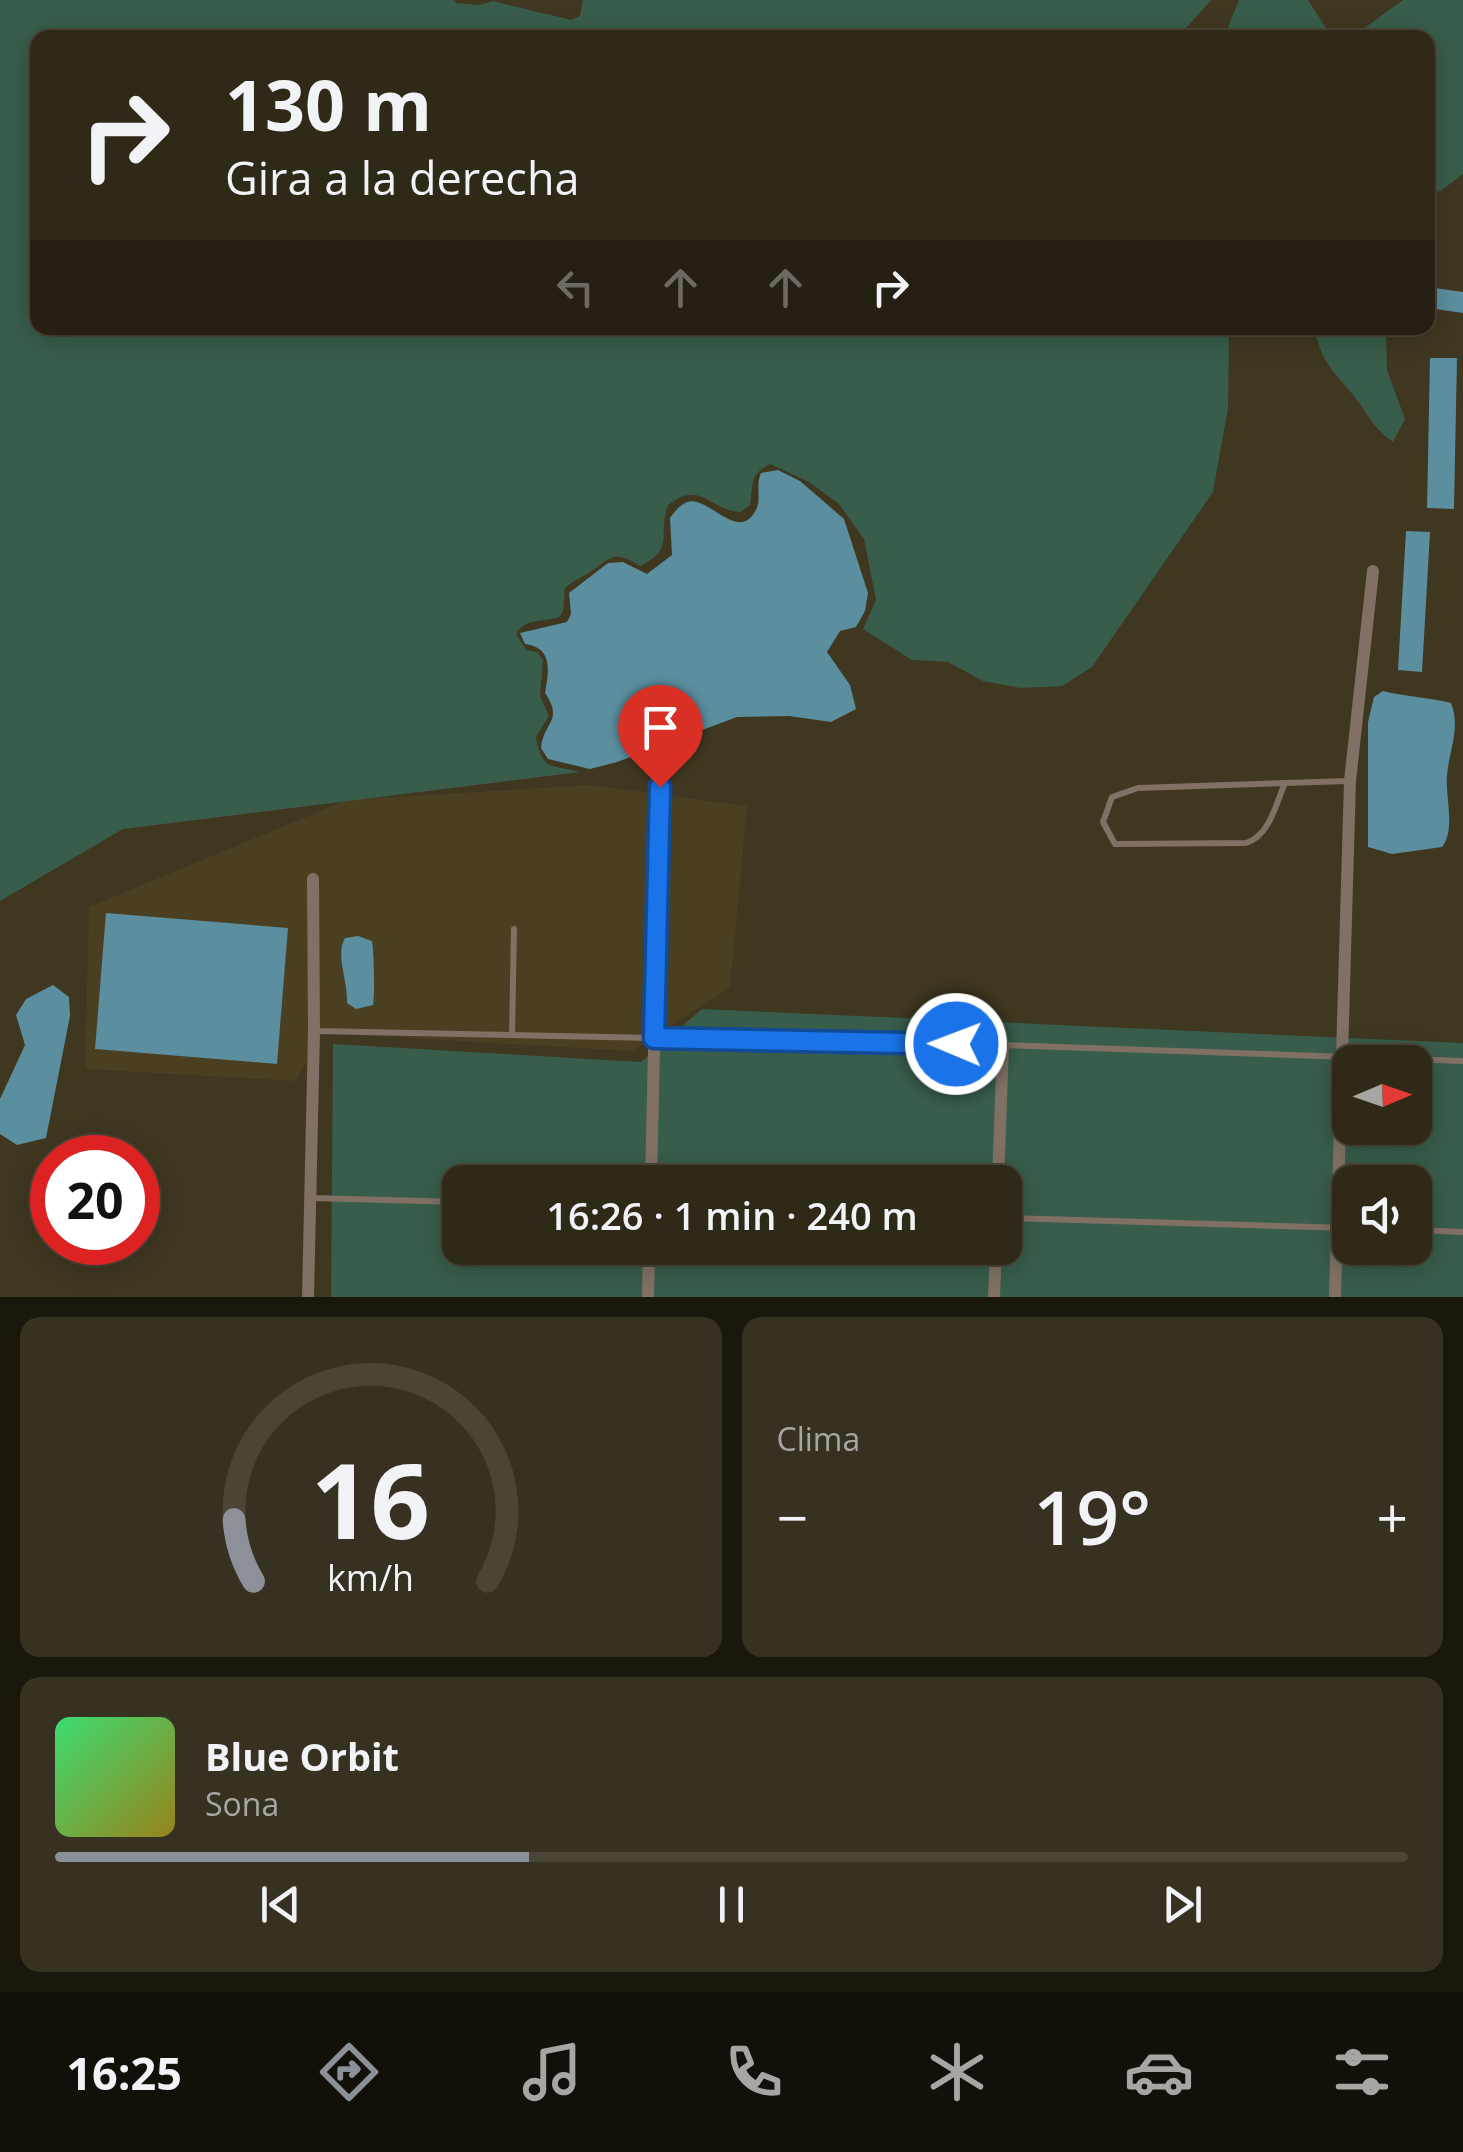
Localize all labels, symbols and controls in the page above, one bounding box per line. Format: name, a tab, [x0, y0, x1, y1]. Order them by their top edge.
text: 130 m	[225, 56, 432, 152]
icon: right	[60, 70, 190, 200]
text: Gira a la derecha	[225, 147, 580, 208]
icon: left	[548, 260, 603, 315]
icon: ahead	[653, 260, 708, 315]
icon: ahead	[758, 260, 813, 315]
icon: right	[863, 260, 918, 315]
pin	[618, 685, 703, 788]
icon: arrive	[633, 700, 688, 755]
position arrow	[904, 992, 1008, 1096]
north arrow	[1332, 1045, 1432, 1145]
map controls	[1332, 1045, 1432, 1265]
speed limit sign: 20	[30, 1135, 160, 1265]
button: sound	[1332, 1165, 1432, 1265]
text: 16:26 · 1 min · 240 m	[546, 1189, 918, 1241]
text: Clima	[777, 1417, 860, 1460]
text: 16	[311, 1428, 430, 1569]
text: 19°	[1033, 1465, 1151, 1567]
text: −	[777, 1479, 808, 1554]
text: +	[1377, 1479, 1408, 1554]
text: km/h	[327, 1553, 414, 1601]
text: Blue Orbit	[205, 1730, 399, 1782]
text: Sona	[205, 1782, 279, 1825]
icon: previous	[253, 1877, 308, 1932]
icon: pause	[704, 1877, 759, 1932]
icon: next	[1155, 1877, 1210, 1932]
icon: directions	[314, 2037, 384, 2107]
icon: music	[517, 2037, 587, 2107]
icon: phone	[719, 2037, 789, 2107]
icon: climate	[922, 2037, 992, 2107]
icon: car	[1124, 2037, 1194, 2107]
icon: filters	[1327, 2037, 1397, 2107]
text: 16:25	[66, 2042, 182, 2103]

